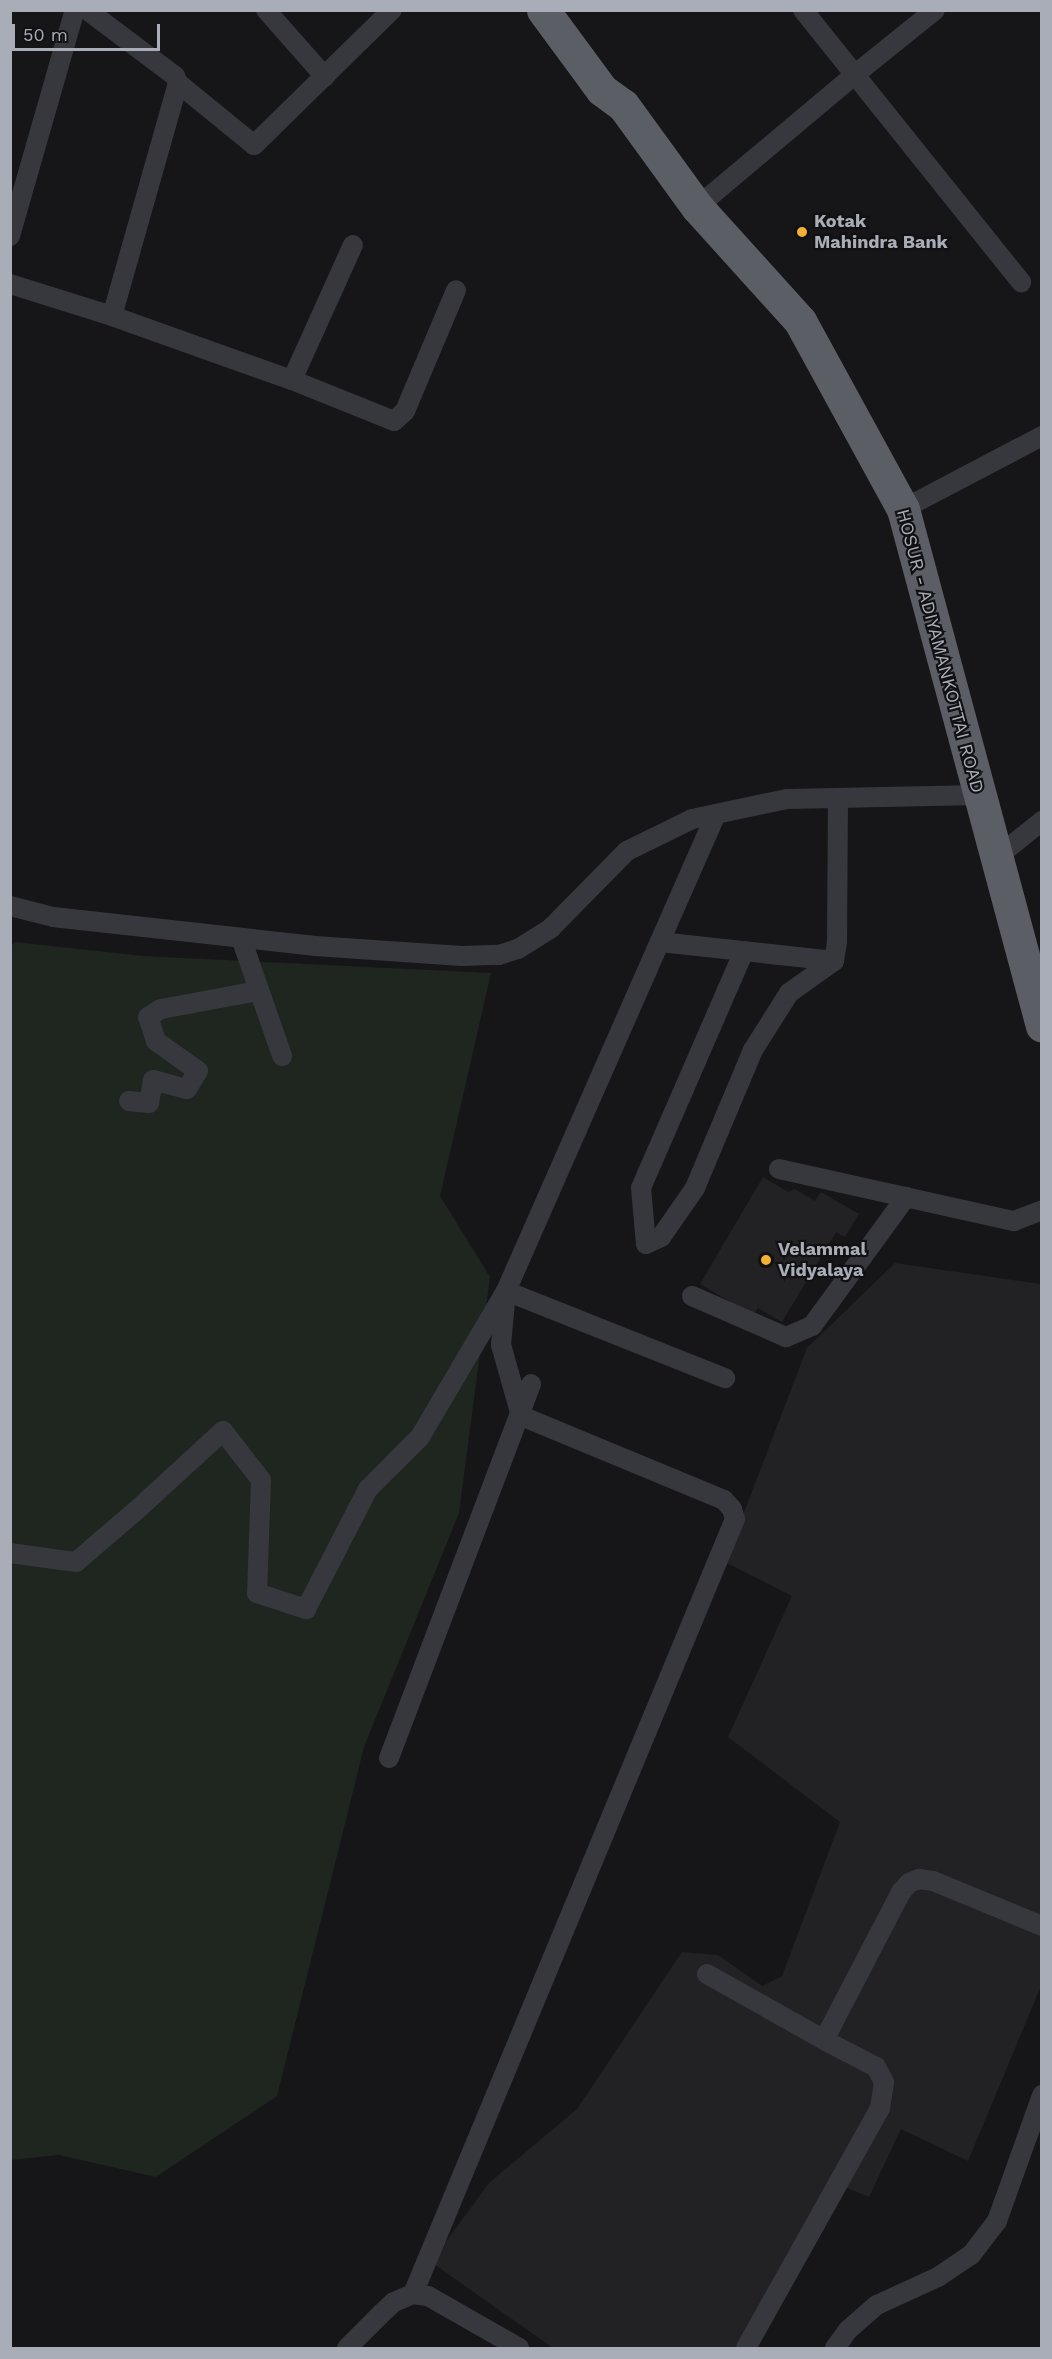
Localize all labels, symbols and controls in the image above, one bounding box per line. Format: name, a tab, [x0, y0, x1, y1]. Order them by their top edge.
scale bar	[15, 12, 164, 50]
text: 50 m	[23, 24, 68, 45]
place label: Kotak Mahindra Bank	[814, 211, 948, 254]
marker: Kotak Mahindra Bank	[795, 225, 809, 239]
street label: HOSUR - ADIYAMANKOTTAI ROAD	[892, 506, 988, 796]
place label: Velammal Vidyalaya	[778, 1239, 866, 1282]
marker: Velammal Vidyalaya	[759, 1253, 773, 1267]

